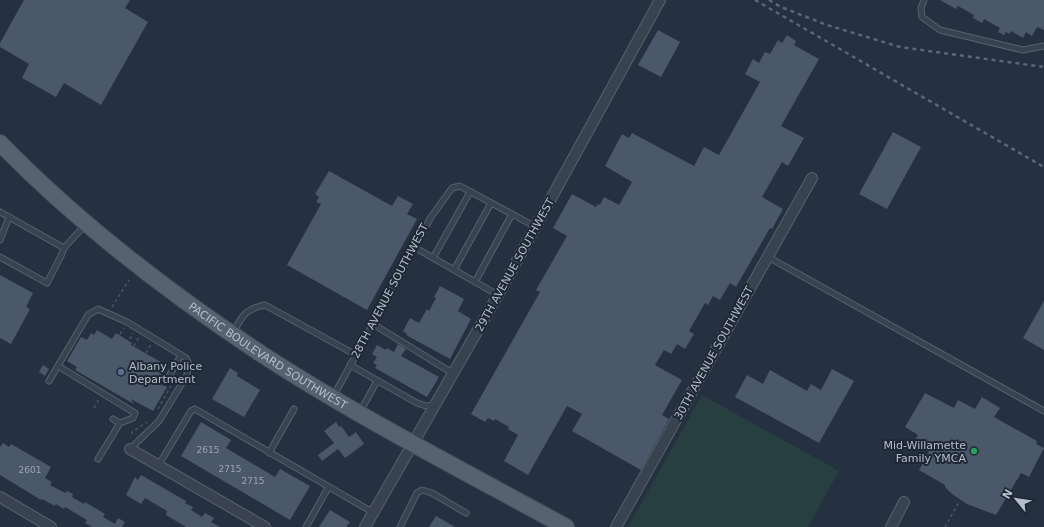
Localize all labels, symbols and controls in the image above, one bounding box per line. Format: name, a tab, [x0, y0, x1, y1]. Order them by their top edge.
street label: 29TH AVENUE SOUTHWEST	[473, 196, 557, 334]
street label: 28TH AVENUE SOUTHWEST	[349, 221, 431, 361]
street label: 30TH AVENUE SOUTHWEST	[672, 284, 756, 422]
street label: PACIFIC BOULEVARD SOUTHWEST	[186, 299, 350, 412]
place label: Albany Police Department	[129, 360, 202, 386]
marker: Albany Police Department	[116, 367, 126, 377]
place label: Mid-Willamette Family YMCA	[884, 439, 966, 465]
house number: 2615	[197, 445, 219, 455]
marker: Mid-Willamette Family YMCA	[969, 446, 979, 456]
house number: 2715	[219, 464, 241, 474]
house number: 2601	[19, 465, 41, 475]
house number: 2715	[242, 476, 264, 486]
north arrow	[996, 479, 1036, 519]
text: N	[1000, 487, 1016, 501]

